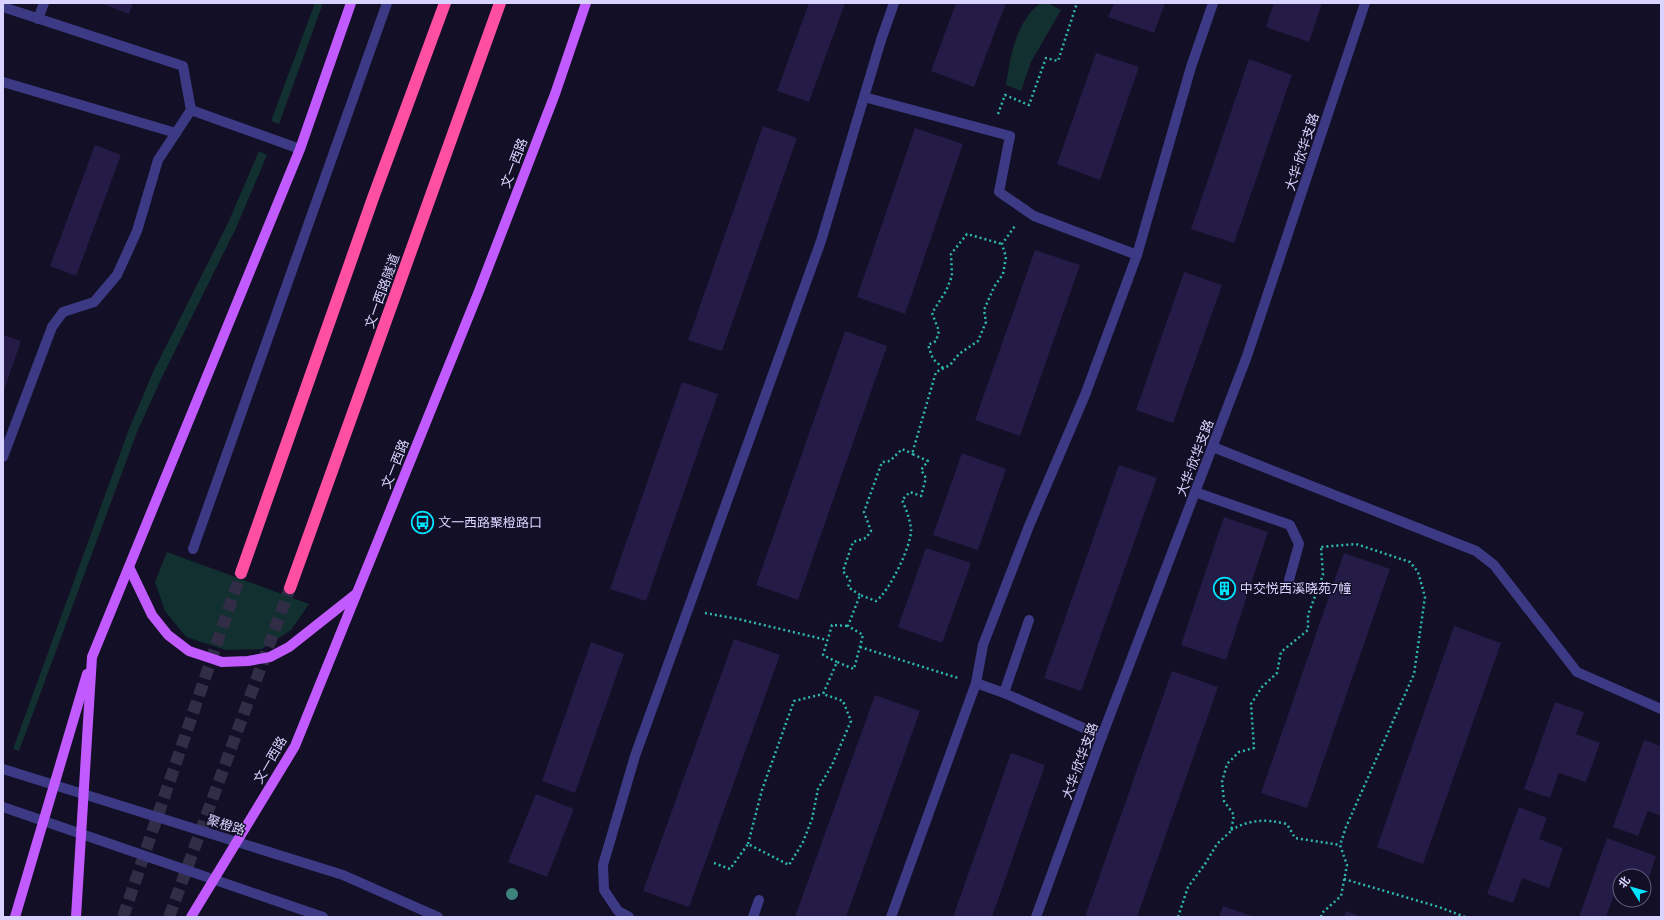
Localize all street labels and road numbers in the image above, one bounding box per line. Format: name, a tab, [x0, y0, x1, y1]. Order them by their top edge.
street label: 大华·欣华支路	[1280, 111, 1324, 193]
street label: 文一西路	[496, 135, 532, 191]
street label: 文一西路隧道	[360, 251, 404, 331]
street label: 大华·欣华支路	[1172, 417, 1218, 499]
street label: 文一西路	[376, 436, 414, 492]
street label: 大华·欣华支路	[1057, 720, 1103, 802]
street label: 文一西路	[249, 733, 291, 787]
street label: 聚橙路	[205, 810, 247, 840]

